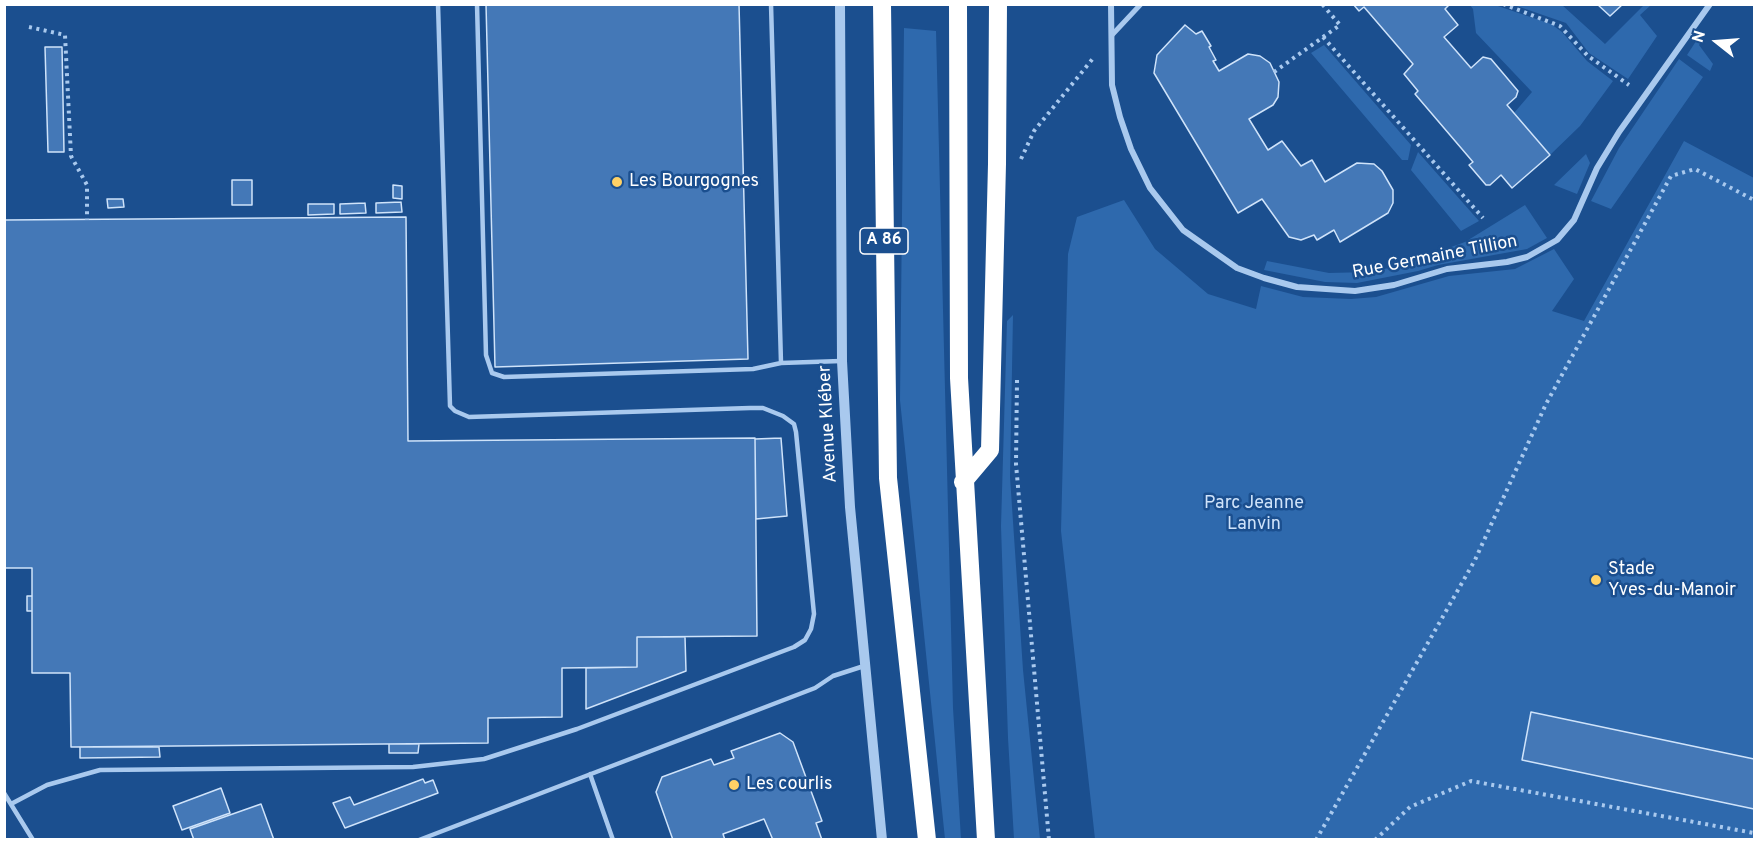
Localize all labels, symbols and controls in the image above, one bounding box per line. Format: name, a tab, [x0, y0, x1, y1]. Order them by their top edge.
north arrow	[1687, 12, 1747, 72]
text: N	[1689, 28, 1711, 45]
place label: Les Bourgognes	[629, 171, 759, 193]
marker: Les Bourgognes	[610, 175, 624, 189]
road number: A 86	[860, 228, 908, 254]
street label: Rue Germaine Tillion	[1351, 231, 1519, 285]
street label: Avenue Kléber	[815, 365, 843, 483]
park label: Parc Jeanne Lanvin	[1204, 493, 1304, 536]
place label: Stade Yves-du-Manoir	[1608, 559, 1736, 602]
marker: Stade Yves-du-Manoir	[1589, 573, 1603, 587]
place label: Les courlis	[746, 774, 832, 796]
marker: Les courlis	[727, 778, 741, 792]

